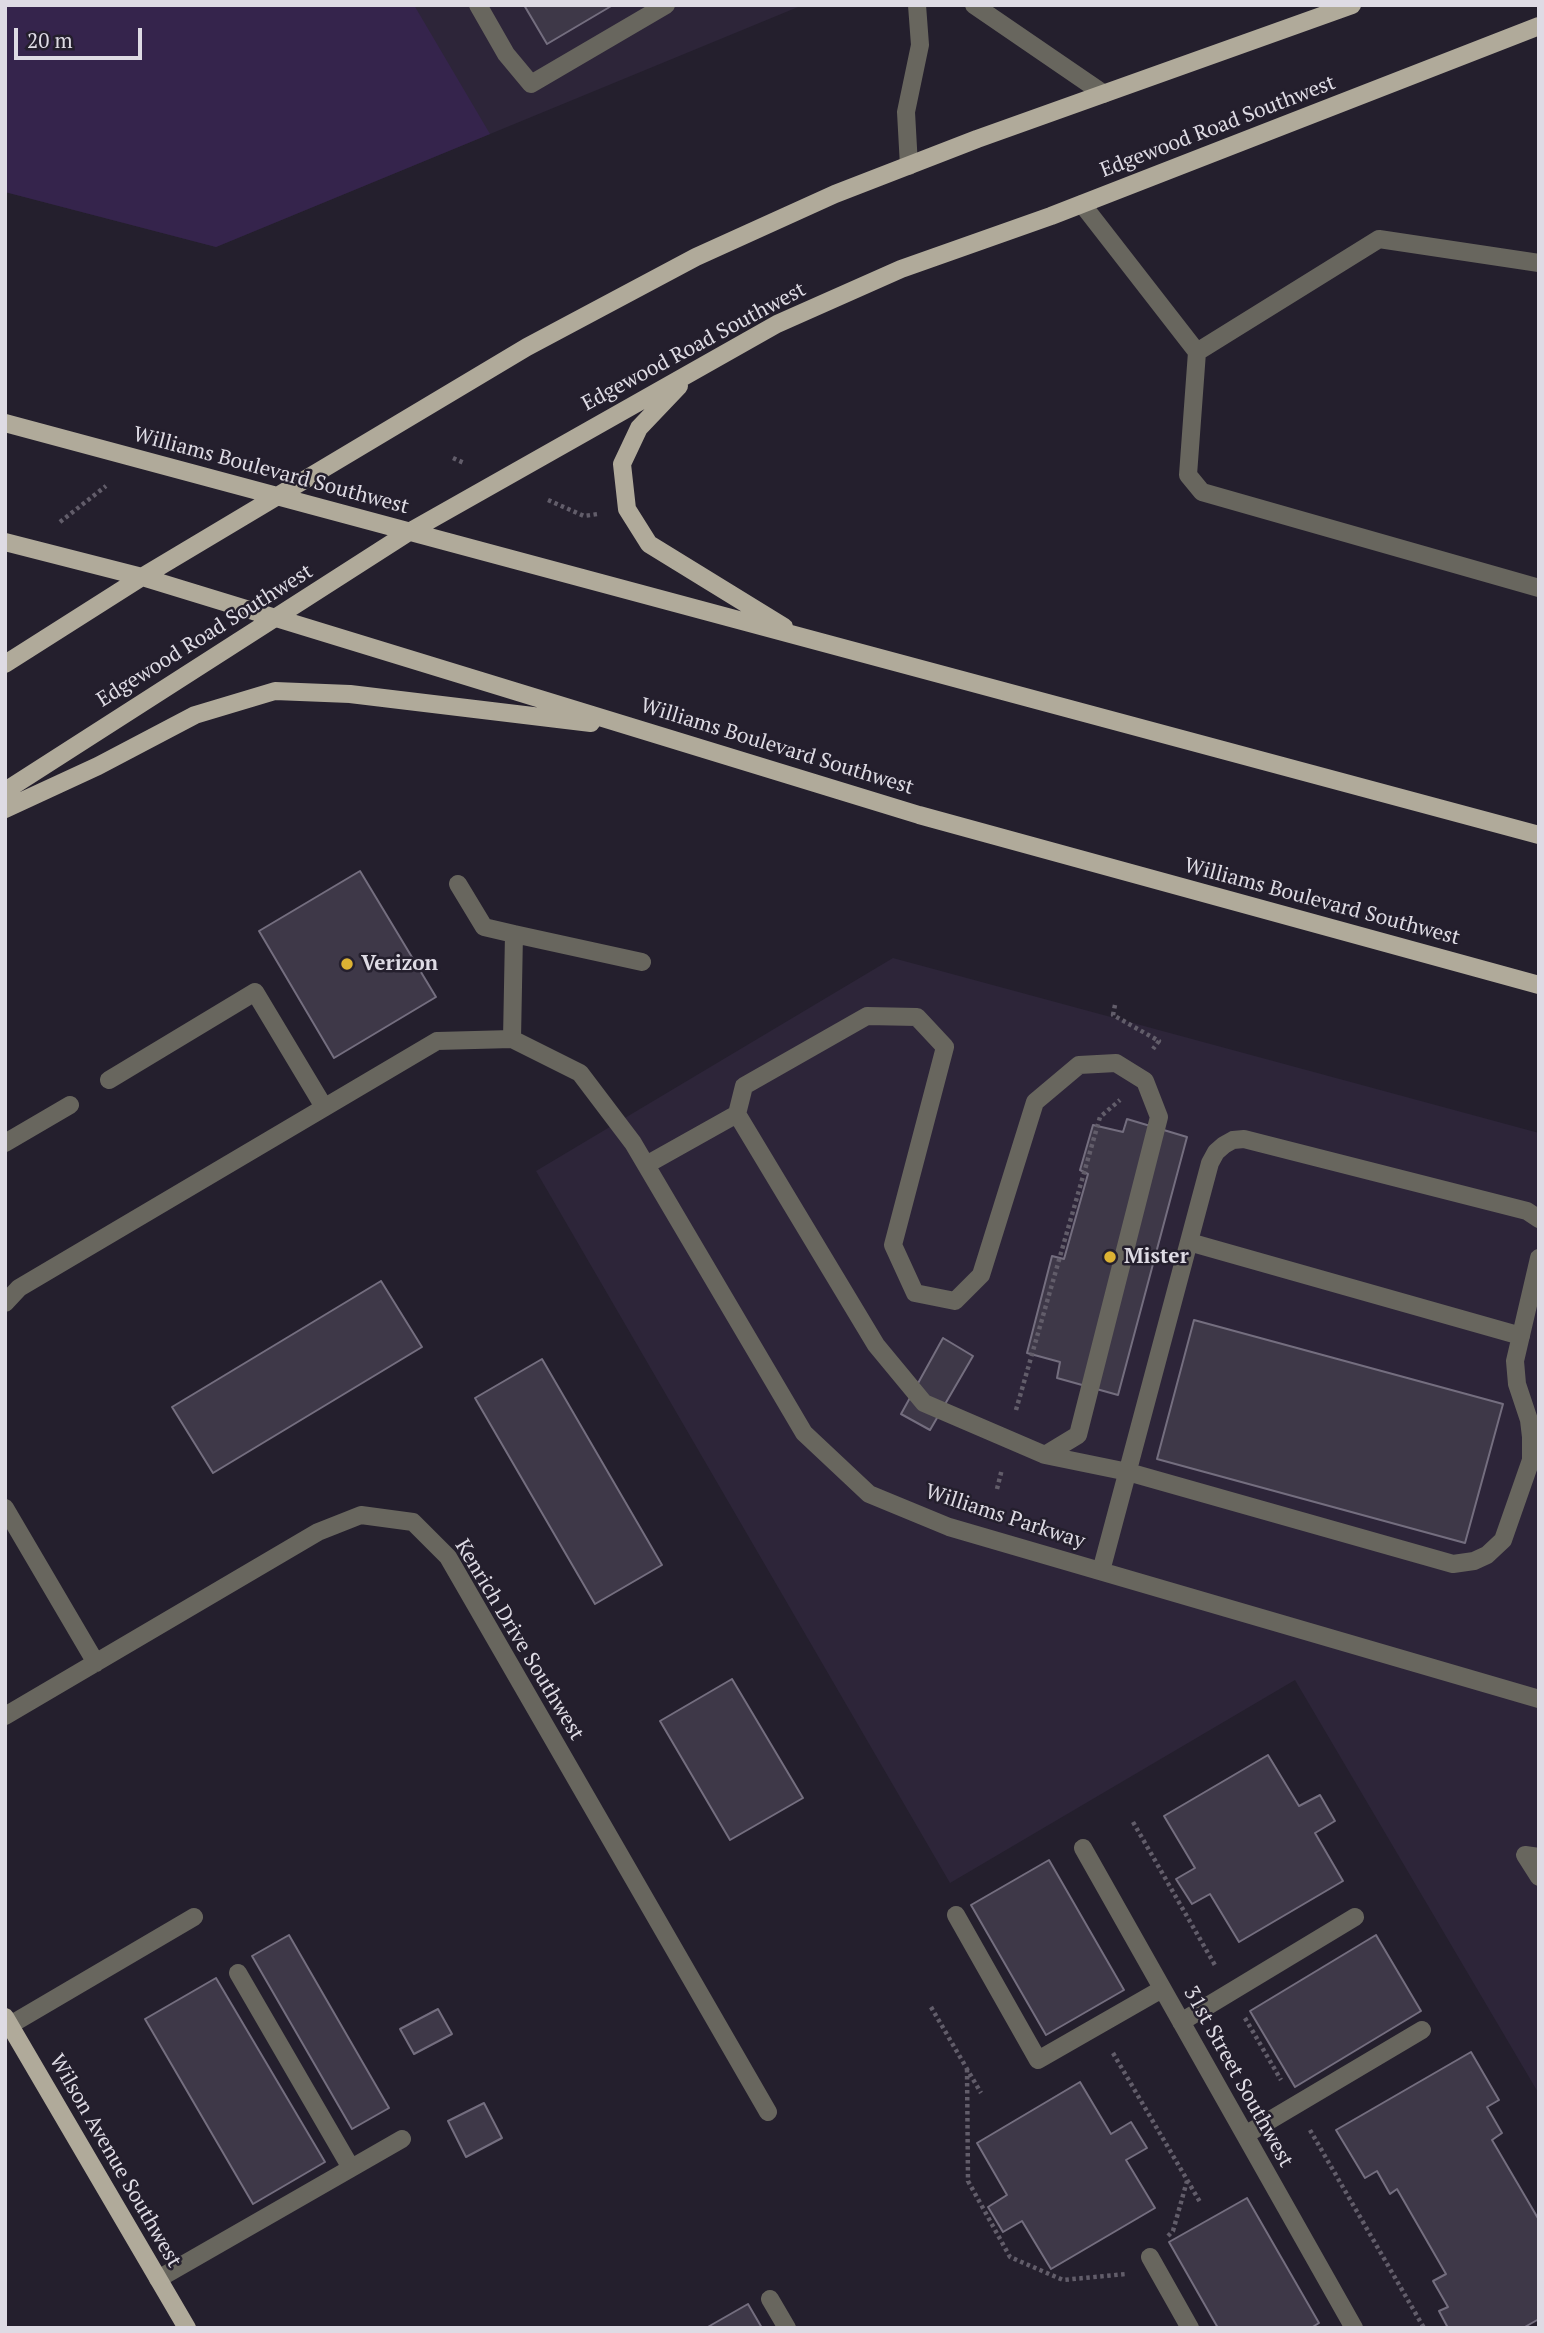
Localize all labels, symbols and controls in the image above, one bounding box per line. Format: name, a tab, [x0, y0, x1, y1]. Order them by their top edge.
scale bar	[18, 14, 145, 58]
text: 20 m	[27, 26, 73, 54]
street label: Edgewood Road Southwest	[1097, 70, 1339, 184]
street label: Edgewood Road Southwest	[578, 277, 810, 417]
street label: Williams Boulevard Southwest	[130, 422, 412, 520]
street label: Edgewood Road Southwest	[92, 559, 318, 713]
street label: Williams Boulevard Southwest	[637, 693, 917, 801]
street label: Williams Boulevard Southwest	[1181, 853, 1463, 951]
place label: Verizon	[361, 951, 438, 977]
marker: Verizon	[339, 956, 355, 972]
place label: Mister	[1124, 1244, 1189, 1270]
marker: Mister	[1102, 1249, 1118, 1265]
street label: Williams Parkway	[922, 1479, 1088, 1555]
street label: Kenrich Drive Southwest	[449, 1535, 589, 1745]
street label: 31st Street Southwest	[1178, 1982, 1298, 2172]
street label: Wilson Avenue Southwest	[44, 2050, 186, 2272]

